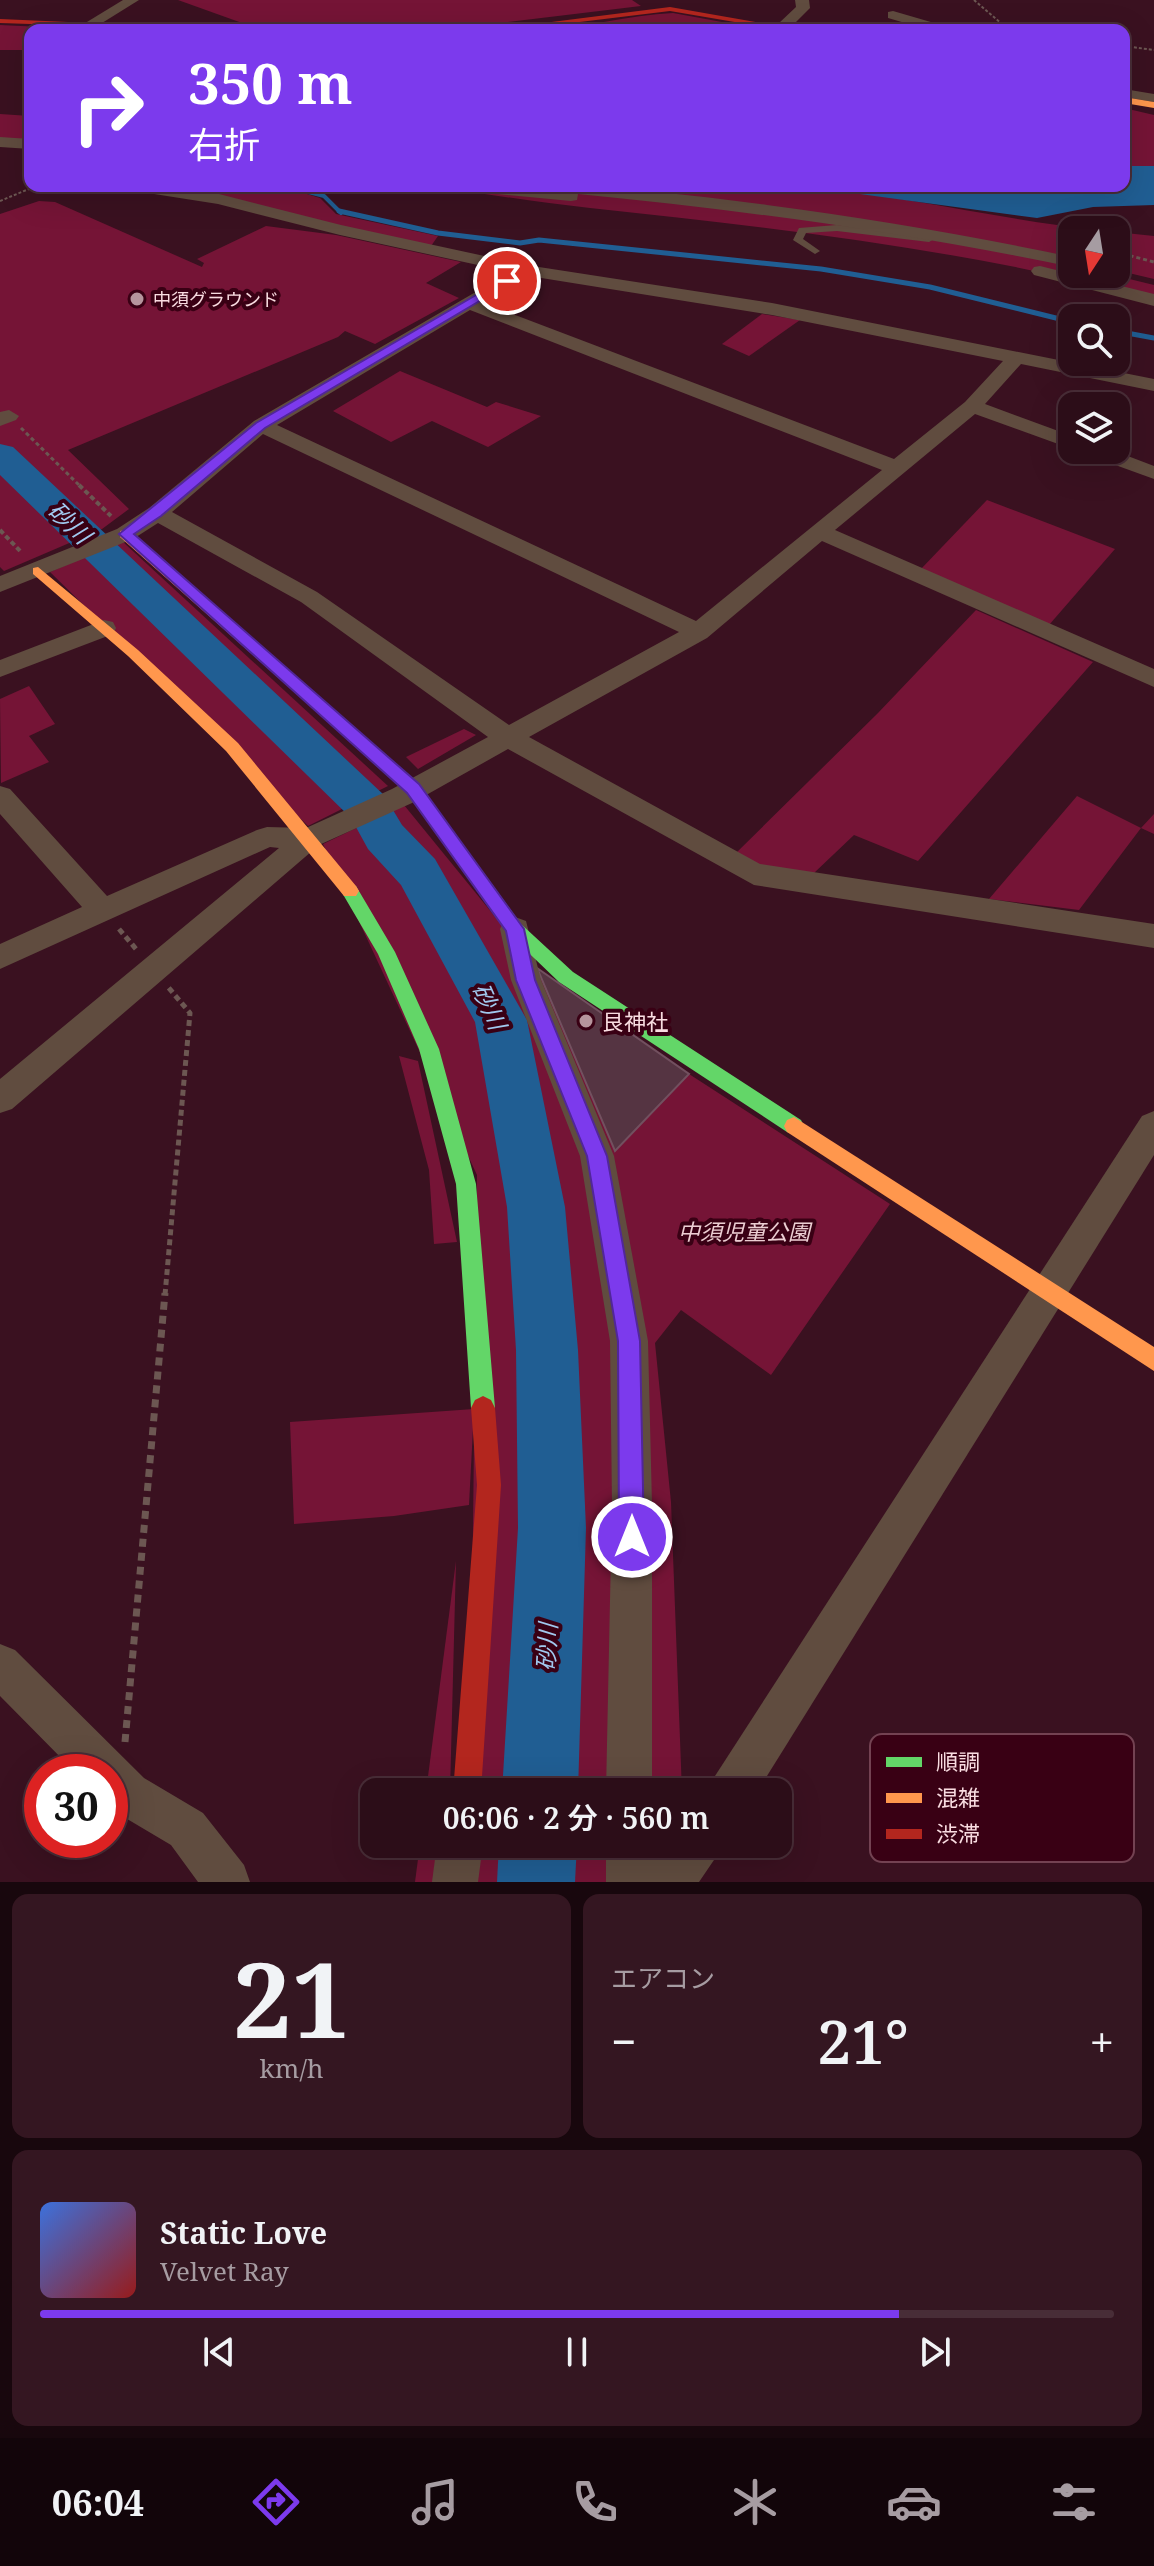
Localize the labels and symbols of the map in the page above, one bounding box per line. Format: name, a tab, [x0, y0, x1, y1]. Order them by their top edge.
north arrow	[1058, 216, 1130, 288]
pin	[473, 247, 541, 315]
place label: 中須グラウンド	[153, 287, 279, 311]
marker: 中須グラウンド	[128, 290, 146, 308]
water label: 砂川	[41, 493, 101, 553]
water label: 砂川	[465, 977, 516, 1037]
place label: 艮神社	[602, 1006, 668, 1036]
marker: 艮神社	[577, 1012, 595, 1030]
park label: 中須児童公園	[678, 1216, 813, 1246]
position arrow	[590, 1495, 674, 1579]
water label: 砂川	[528, 1619, 564, 1672]
legend	[870, 1734, 1134, 1862]
text: 順調	[936, 1746, 980, 1776]
speed limit sign: 30	[24, 1754, 128, 1858]
text: 混雑	[936, 1782, 980, 1812]
text: 渋滞	[936, 1818, 980, 1848]

